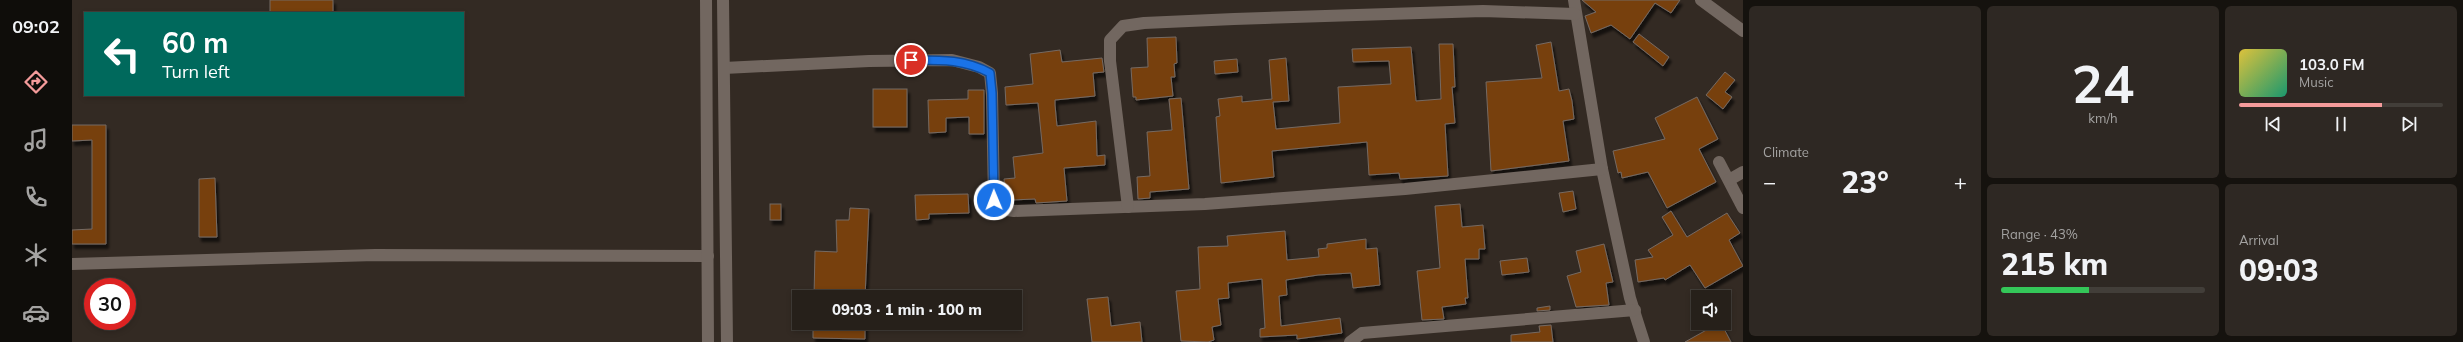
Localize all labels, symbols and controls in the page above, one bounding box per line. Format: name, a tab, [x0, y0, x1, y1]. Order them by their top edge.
text: 09:02	[12, 15, 60, 38]
text: 60 m	[162, 25, 228, 60]
icon: left	[96, 28, 148, 80]
pin	[894, 43, 928, 77]
icon: arrive	[900, 49, 922, 71]
text: 24	[2072, 51, 2134, 116]
text: 103.0 FM	[2299, 55, 2364, 74]
text: Turn left	[162, 60, 230, 83]
icon: directions	[22, 68, 50, 96]
text: Music	[2299, 74, 2334, 90]
text: km/h	[2088, 110, 2118, 126]
icon: previous	[2262, 113, 2284, 135]
icon: pause	[2330, 113, 2352, 135]
icon: next	[2398, 113, 2420, 135]
icon: music	[22, 126, 50, 154]
text: Climate	[1763, 144, 1809, 160]
text: 23°	[1841, 163, 1889, 201]
text: −	[1763, 168, 1776, 196]
text: +	[1954, 168, 1967, 196]
position arrow	[973, 179, 1015, 221]
icon: phone	[22, 183, 50, 211]
text: Range · 43%	[2001, 226, 2078, 242]
text: Arrival	[2239, 232, 2279, 248]
icon: climate	[22, 241, 50, 269]
text: 215 km	[2001, 245, 2108, 283]
text: 09:03	[2239, 251, 2319, 289]
speed limit sign: 30	[84, 278, 136, 330]
map controls	[1691, 290, 1731, 330]
button: sound	[1691, 290, 1731, 330]
icon: car	[22, 299, 50, 327]
text: 09:03 · 1 min · 100 m	[832, 300, 982, 319]

